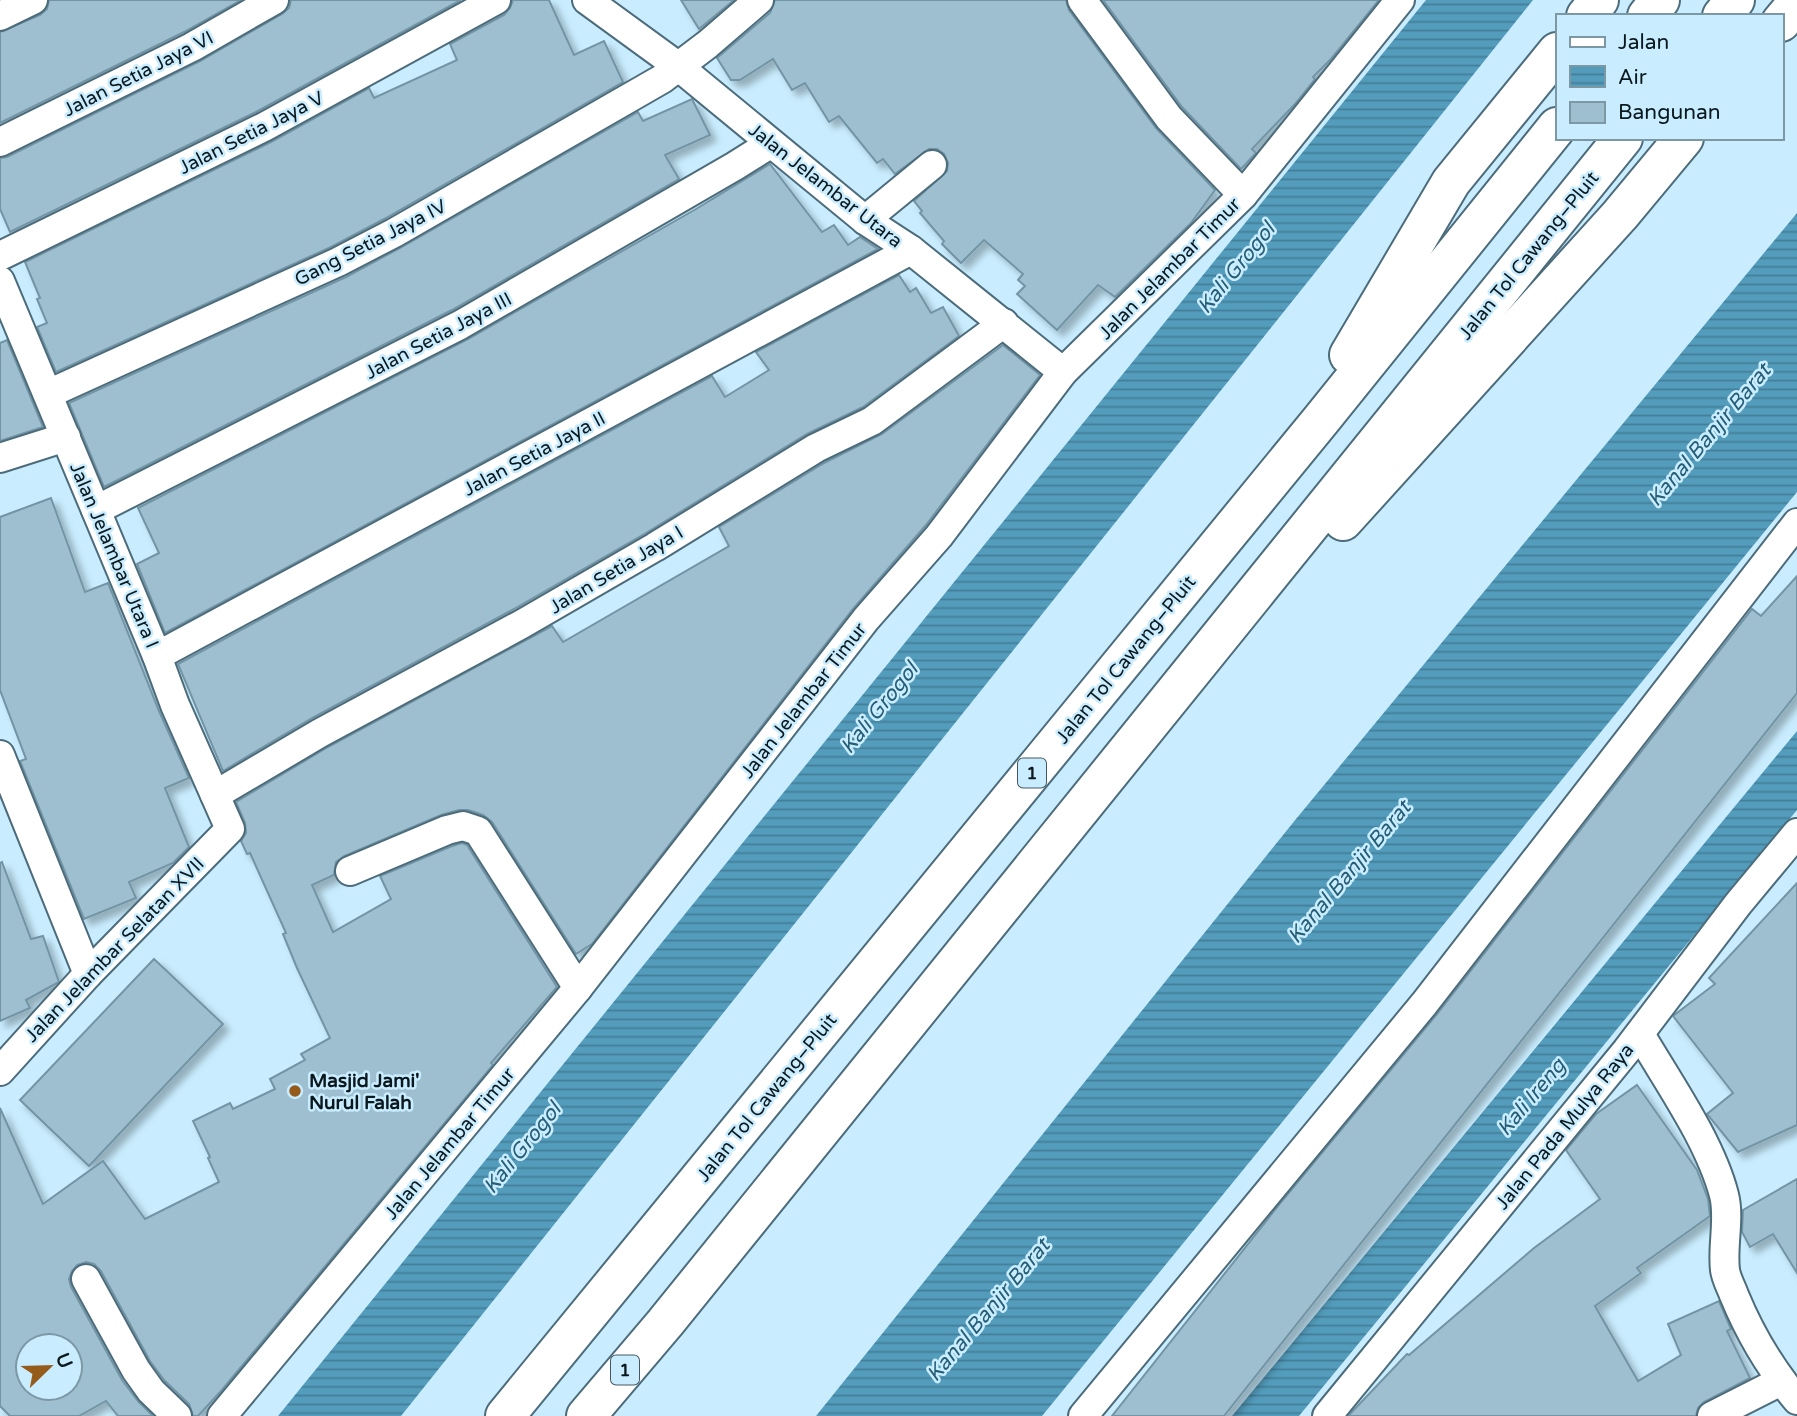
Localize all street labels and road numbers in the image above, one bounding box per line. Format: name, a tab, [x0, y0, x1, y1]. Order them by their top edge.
street label: Jalan Setia Jaya VI	[60, 27, 217, 121]
street label: Jalan Setia Jaya V	[175, 87, 328, 179]
street label: Jalan Jelambar Utara	[744, 119, 907, 253]
street label: Jalan Tol Cawang–Pluit	[1454, 167, 1603, 344]
street label: Jalan Jelambar Timur	[1094, 193, 1246, 344]
street label: Gang Setia Jaya IV	[291, 195, 450, 291]
street label: Jalan Setia Jaya III	[361, 288, 516, 384]
street label: Jalan Setia Jaya II	[460, 407, 609, 501]
street label: Jalan Jelambar Utara I	[65, 459, 163, 651]
street label: Jalan Setia Jaya I	[546, 521, 687, 618]
street label: Jalan Tol Cawang–Pluit	[1051, 571, 1200, 748]
street label: Jalan Jelambar Timur	[736, 618, 872, 783]
road number: 1	[1018, 758, 1046, 788]
street label: Jalan Jelambar Selatan XVII	[21, 853, 209, 1047]
street label: Jalan Tol Cawang–Pluit	[692, 1009, 841, 1186]
street label: Jalan Pada Mulya Raya	[1491, 1039, 1638, 1214]
street label: Jalan Jelambar Timur	[380, 1063, 520, 1224]
road number: 1	[611, 1356, 639, 1385]

